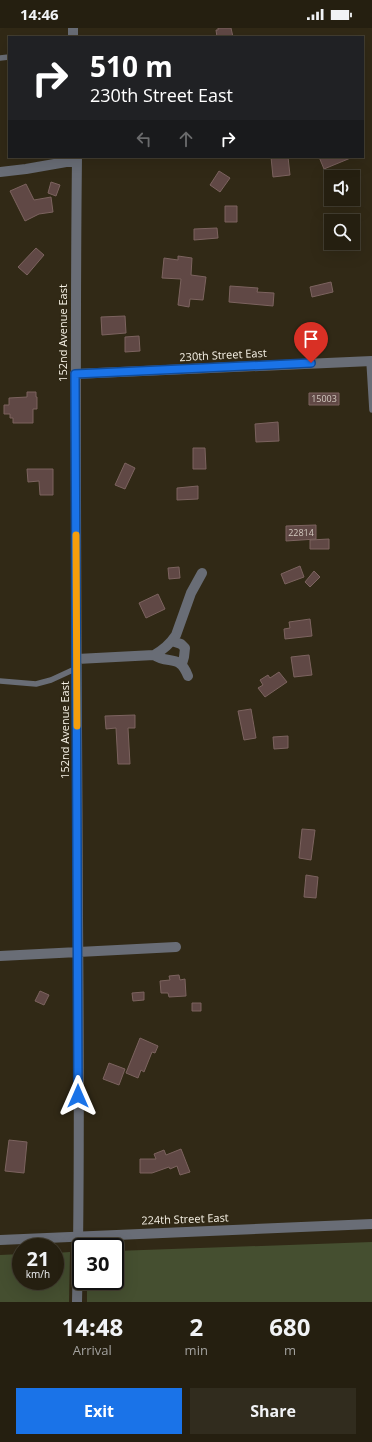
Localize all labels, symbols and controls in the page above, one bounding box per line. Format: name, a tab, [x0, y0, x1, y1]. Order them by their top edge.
text: 14:46	[20, 4, 59, 24]
text: 510 m	[90, 47, 173, 85]
icon: right	[24, 52, 76, 104]
text: 230th Street East	[90, 83, 233, 107]
icon: left	[133, 128, 155, 150]
icon: ahead	[175, 128, 197, 150]
icon: right	[217, 128, 239, 150]
map controls	[324, 170, 360, 250]
button: sound	[324, 170, 360, 206]
button: search	[324, 214, 360, 250]
street label: 152nd Avenue East	[55, 284, 70, 382]
pin	[294, 322, 328, 363]
icon: arrive	[300, 328, 322, 350]
street label: 230th Street East	[179, 345, 267, 364]
house number: 15003	[311, 392, 337, 405]
house number: 22814	[288, 526, 314, 539]
street label: 152nd Avenue East	[57, 681, 72, 779]
position arrow	[57, 1075, 99, 1117]
street label: 224th Street East	[141, 1209, 229, 1228]
speed limit sign: 30	[72, 1238, 124, 1290]
text: 21	[27, 1245, 49, 1272]
text: km/h	[26, 1267, 50, 1281]
text: 14:48	[61, 1310, 123, 1343]
text: 2	[189, 1310, 203, 1343]
text: 680	[269, 1310, 311, 1343]
text: Arrival	[73, 1341, 112, 1359]
text: min	[185, 1341, 208, 1359]
text: m	[284, 1341, 296, 1359]
button: Exit	[16, 1388, 182, 1434]
button: Share	[190, 1388, 356, 1434]

